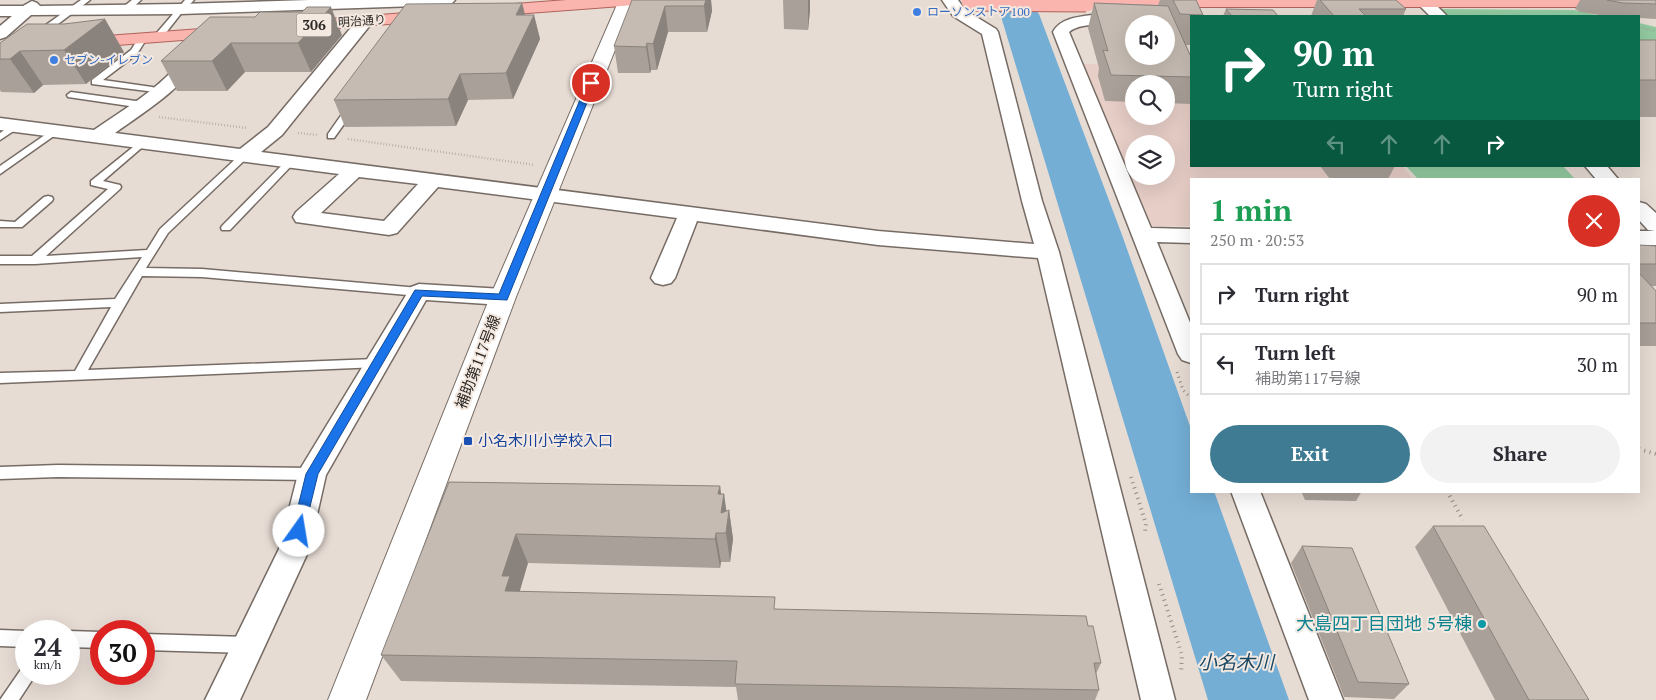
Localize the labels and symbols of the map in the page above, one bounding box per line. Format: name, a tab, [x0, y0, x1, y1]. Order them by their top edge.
place label: ローソンストア100	[927, 4, 1030, 19]
marker: ローソンストア100	[911, 6, 923, 18]
street label: 明治通り	[337, 11, 386, 30]
road number: 306	[296, 14, 332, 36]
place label: セブン-イレブン	[64, 52, 153, 67]
marker: セブン-イレブン	[48, 54, 60, 66]
pin	[570, 62, 612, 104]
street label: 補助第117号線	[450, 312, 504, 411]
place label: 小名木川小学校入口	[478, 430, 613, 450]
marker: 小名木川小学校入口	[462, 435, 474, 447]
position arrow	[272, 504, 324, 556]
place label: 大島四丁目団地 5号棟	[1296, 611, 1472, 635]
marker: 大島四丁目団地 5号棟	[1476, 618, 1488, 630]
speed limit sign: 30	[90, 620, 155, 685]
water label: 小名木川	[1198, 649, 1276, 674]

